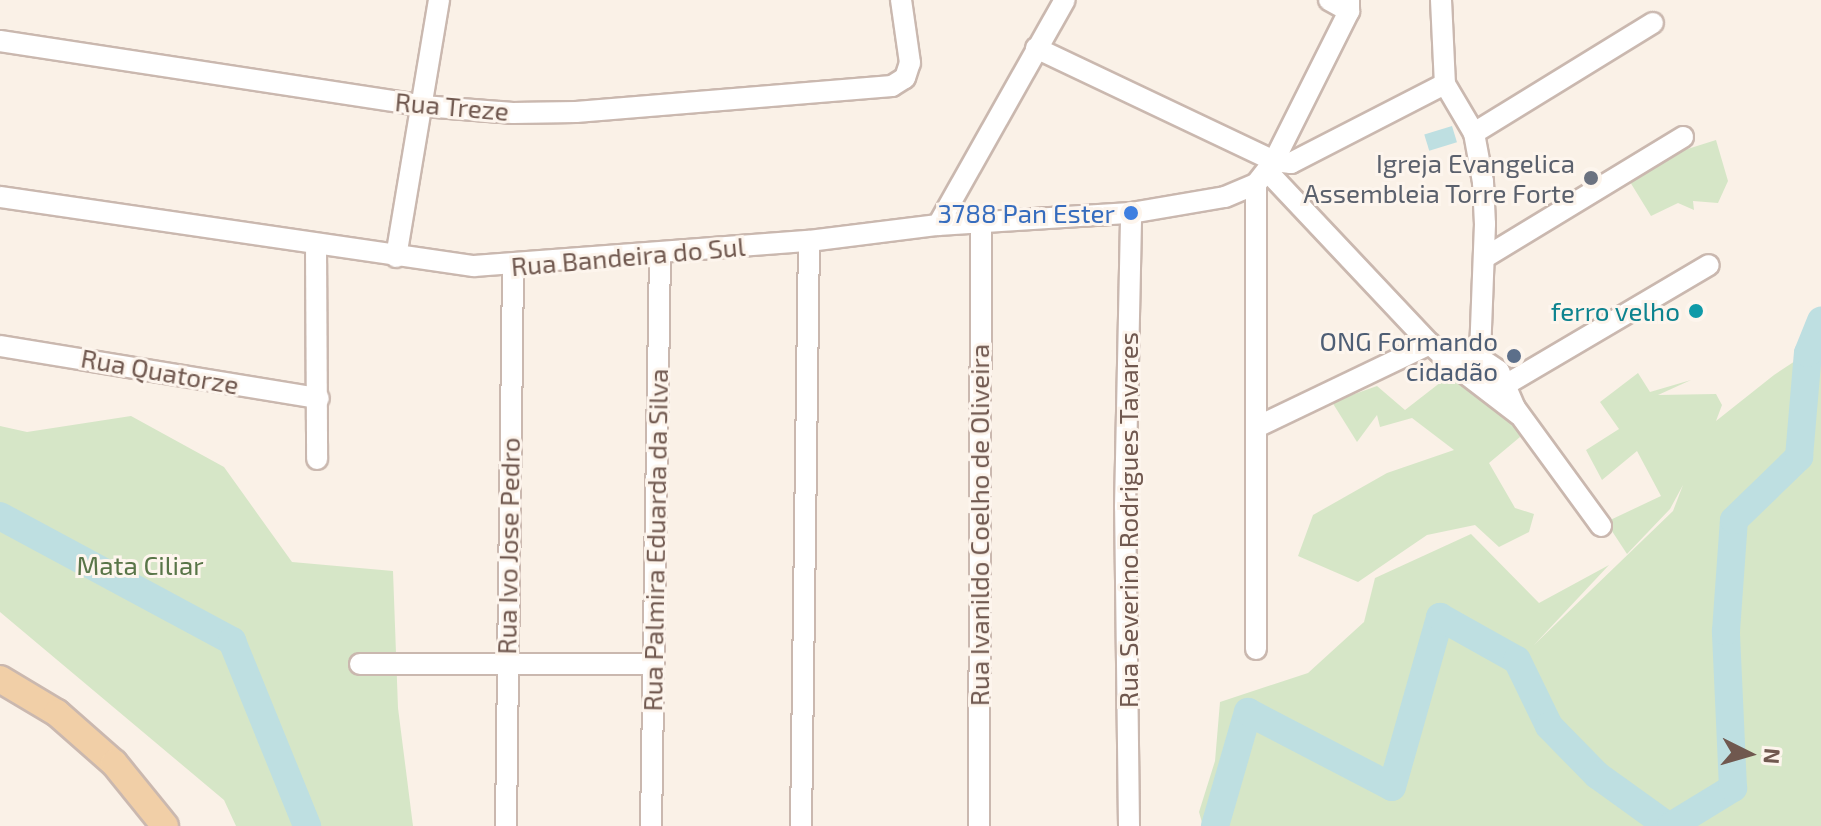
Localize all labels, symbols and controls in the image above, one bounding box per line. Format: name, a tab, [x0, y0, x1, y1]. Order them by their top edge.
street label: Rua Treze	[393, 85, 511, 127]
place label: Igreja Evangelica Assembleia Torre Forte	[1303, 147, 1575, 208]
marker: Igreja Evangelica Assembleia Torre Forte	[1582, 169, 1600, 187]
place label: 3788 Pan Ester	[937, 197, 1115, 229]
marker: 3788 Pan Ester	[1122, 204, 1140, 222]
street label: Rua Bandeira do Sul	[510, 230, 746, 282]
place label: ferro velho	[1550, 295, 1680, 327]
marker: ferro velho	[1687, 302, 1705, 320]
place label: ONG Formando cidadão	[1320, 325, 1498, 386]
street label: Rua Severino Rodrigues Tavares	[1112, 332, 1144, 708]
street label: Rua Quatorze	[79, 342, 241, 400]
street label: Rua Ivanildo Coelho de Oliveira	[963, 344, 995, 706]
marker: ONG Formando cidadão	[1505, 347, 1523, 365]
street label: Rua Palmira Eduarda da Silva	[636, 368, 674, 712]
street label: Rua Ivo Jose Pedro	[491, 437, 525, 655]
park label: Mata Ciliar	[76, 549, 204, 581]
north arrow	[1709, 714, 1789, 794]
text: N	[1759, 747, 1787, 765]

